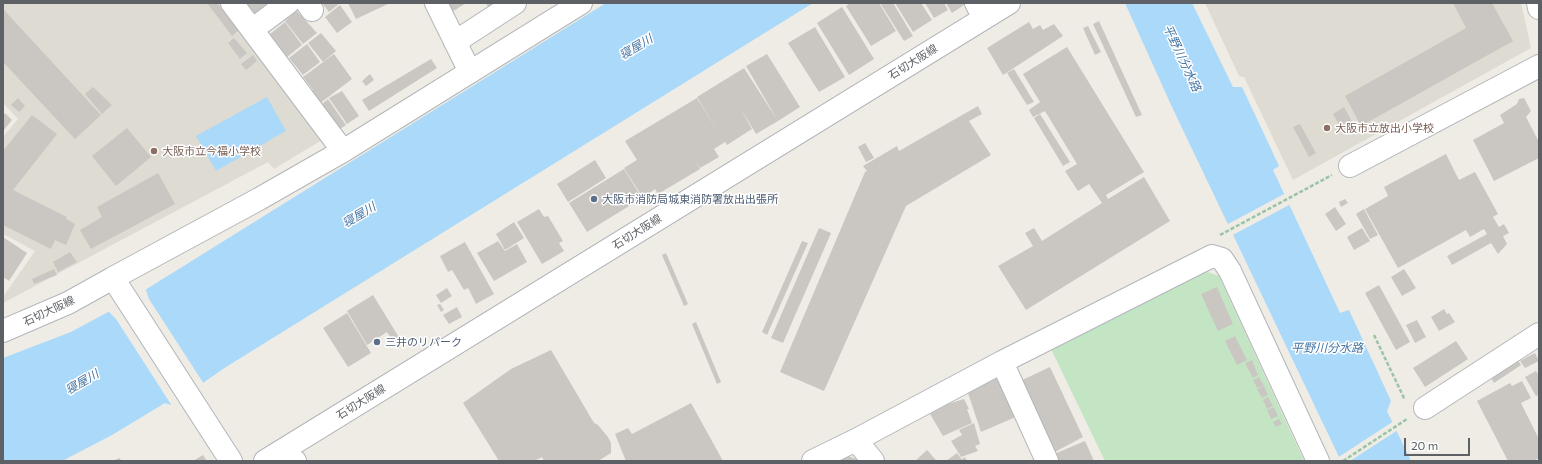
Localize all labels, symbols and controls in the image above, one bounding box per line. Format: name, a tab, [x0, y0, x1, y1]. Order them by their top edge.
water label: 平野川分水路	[1160, 22, 1204, 94]
water label: 寝屋川	[617, 32, 655, 62]
street label: 石切大阪線	[886, 42, 940, 82]
place label: 大阪市立放出小学校	[1335, 121, 1434, 135]
marker: 大阪市立放出小学校	[1322, 123, 1332, 133]
place label: 大阪市立今福小学校	[162, 144, 261, 158]
marker: 大阪市立今福小学校	[149, 146, 159, 156]
place label: 大阪市消防局城東消防署放出出張所	[602, 192, 778, 206]
marker: 大阪市消防局城東消防署放出出張所	[589, 194, 599, 204]
water label: 寝屋川	[340, 200, 378, 230]
street label: 石切大阪線	[610, 212, 664, 252]
street label: 石切大阪線	[21, 293, 77, 329]
place label: 三井のリパーク	[385, 335, 462, 349]
marker: 三井のリパーク	[372, 337, 382, 347]
water label: 平野川分水路	[1291, 341, 1363, 355]
water label: 寝屋川	[63, 367, 101, 397]
street label: 石切大阪線	[334, 382, 388, 422]
scale bar	[1406, 430, 1472, 456]
text: 20 m	[1411, 438, 1438, 452]

